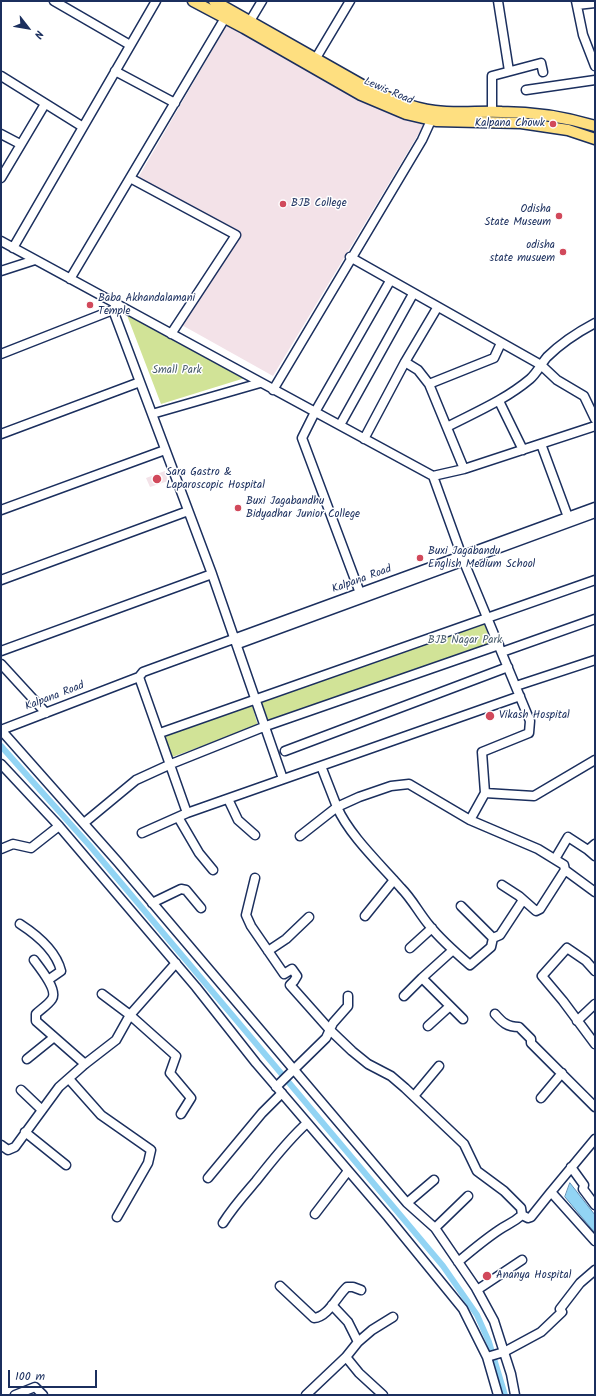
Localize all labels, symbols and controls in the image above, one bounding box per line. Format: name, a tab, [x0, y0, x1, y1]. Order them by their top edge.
north arrow	[8, 8, 48, 48]
text: N	[29, 27, 48, 42]
street label: Lewis Road	[361, 76, 415, 108]
place label: Kalpana Chowk	[475, 117, 545, 131]
marker: Kalpana Chowk	[548, 119, 558, 129]
place label: BJB College	[291, 197, 347, 211]
marker: BJB College	[278, 199, 288, 209]
place label: Odisha State Museum	[484, 203, 551, 229]
marker: Odisha State Museum	[554, 211, 564, 221]
place label: odisha state musuem	[490, 239, 555, 265]
marker: odisha state musuem	[558, 247, 568, 257]
place label: Baba Akhandalamani Temple	[98, 292, 195, 318]
marker: Baba Akhandalamani Temple	[85, 300, 95, 310]
park label: Small Park	[152, 364, 202, 378]
place label: Sara Gastro & Laparoscopic Hospital	[166, 466, 265, 492]
marker: Sara Gastro & Laparoscopic Hospital	[151, 473, 163, 485]
place label: Buxi Jagabandhu Bidyadhar Junior College	[246, 495, 360, 521]
marker: Buxi Jagabandhu Bidyadhar Junior College	[233, 503, 243, 513]
place label: Buxi Jagabandu English Medium School	[428, 545, 535, 571]
marker: Buxi Jagabandu English Medium School	[415, 553, 425, 563]
street label: Kalpana Road	[330, 563, 394, 597]
park label: BJB Nagar Park	[428, 634, 502, 648]
street label: Kalpana Road	[24, 680, 86, 714]
place label: Vikash Hospital	[499, 709, 570, 723]
marker: Vikash Hospital	[484, 710, 496, 722]
place label: Ananya Hospital	[496, 1269, 571, 1283]
marker: Ananya Hospital	[481, 1270, 493, 1282]
scale bar	[10, 1362, 99, 1388]
text: 100 m	[15, 1367, 45, 1386]

